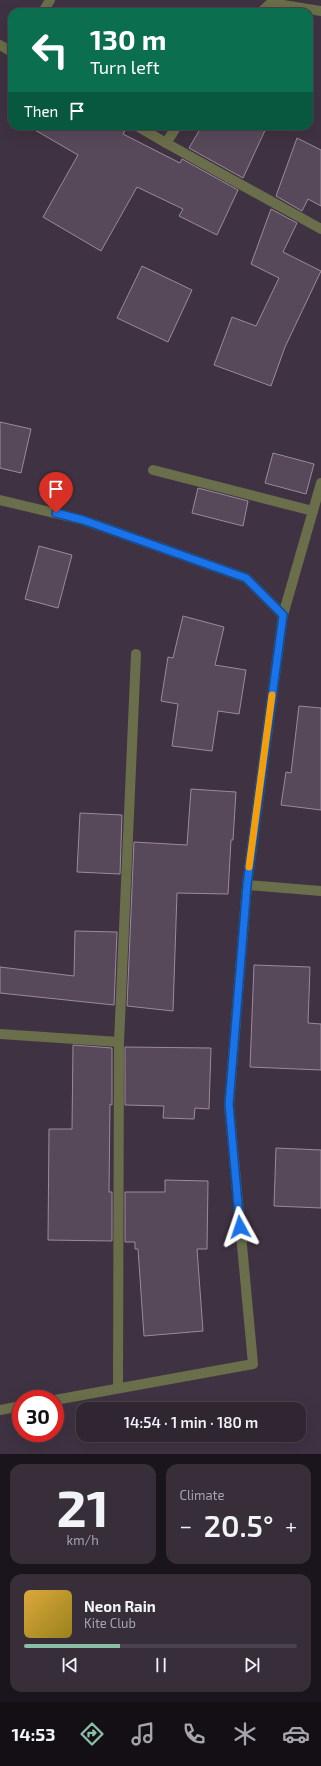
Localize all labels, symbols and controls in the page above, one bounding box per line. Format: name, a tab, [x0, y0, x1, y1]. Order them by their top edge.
text: 130 m	[90, 22, 166, 56]
icon: left	[24, 24, 76, 76]
text: Turn left	[90, 56, 160, 78]
icon: arrive	[66, 100, 88, 122]
text: Then	[24, 102, 58, 120]
pin	[39, 472, 73, 513]
icon: arrive	[45, 478, 67, 500]
position arrow	[219, 1206, 261, 1248]
speed limit sign: 30	[12, 1390, 64, 1442]
text: 14:54 · 1 min · 180 m	[124, 1413, 258, 1431]
text: 21	[56, 1475, 109, 1537]
text: Climate	[180, 1487, 224, 1503]
text: 20.5°	[204, 1507, 274, 1543]
text: −	[180, 1512, 192, 1538]
text: +	[285, 1512, 297, 1538]
text: km/h	[67, 1532, 99, 1548]
text: Neon Rain	[84, 1597, 156, 1615]
text: Kite Club	[84, 1615, 136, 1631]
icon: previous	[59, 1654, 81, 1676]
icon: pause	[150, 1654, 172, 1676]
icon: next	[241, 1654, 263, 1676]
icon: directions	[78, 1720, 106, 1748]
icon: music	[129, 1720, 157, 1748]
icon: phone	[180, 1720, 208, 1748]
icon: climate	[231, 1720, 259, 1748]
icon: car	[282, 1720, 310, 1748]
text: 14:53	[11, 1723, 55, 1745]

